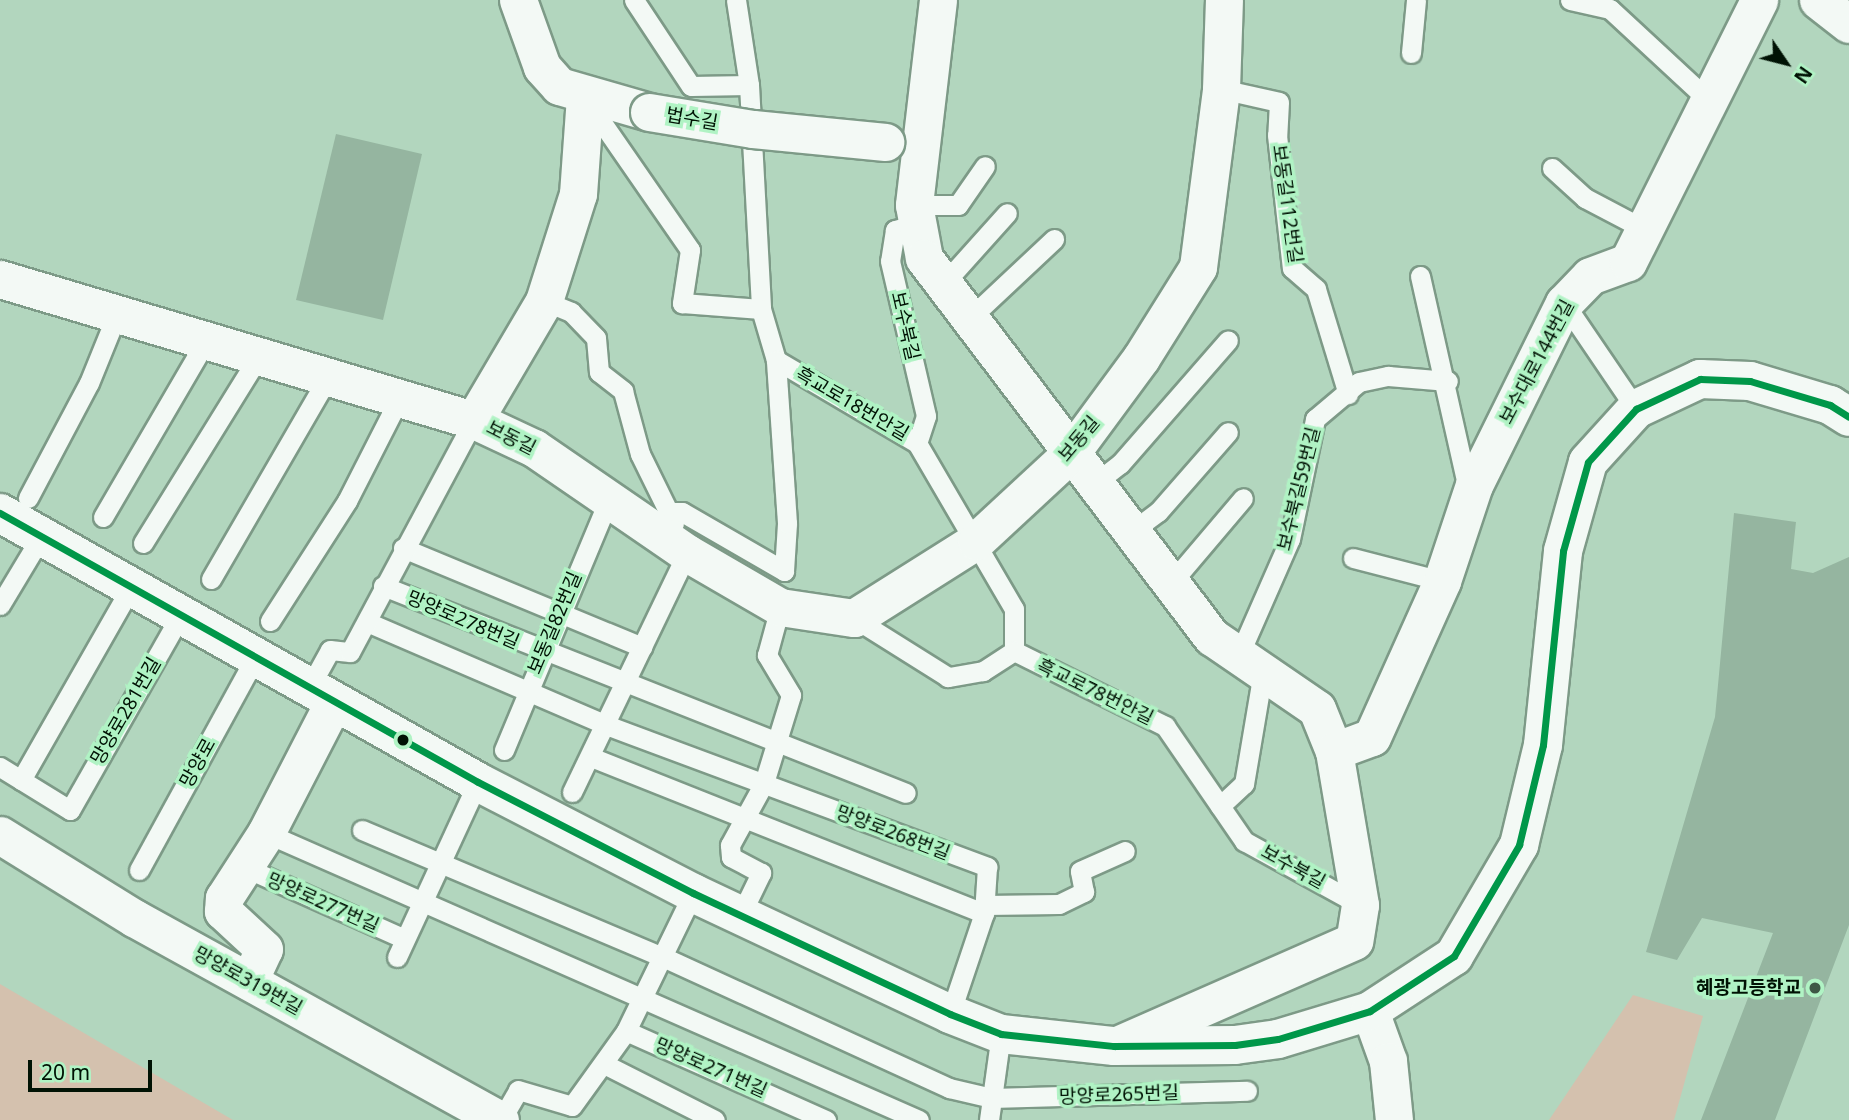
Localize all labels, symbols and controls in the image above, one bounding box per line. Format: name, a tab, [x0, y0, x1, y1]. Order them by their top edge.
north arrow	[1751, 28, 1821, 98]
text: N	[1788, 61, 1818, 89]
street label: 법수길	[664, 103, 720, 135]
street label: 보동길112번길	[1267, 143, 1307, 265]
street label: 보수북길	[886, 289, 924, 363]
street label: 보수대로144번길	[1495, 296, 1579, 428]
street label: 흑교로18번안길	[791, 362, 913, 446]
street label: 보동길	[1053, 412, 1105, 466]
street label: 보동길	[482, 416, 540, 460]
street label: 보수북길59번길	[1273, 425, 1325, 553]
street label: 보동길82번길	[523, 568, 587, 678]
street label: 망양로278번길	[403, 586, 523, 654]
street label: 망양로281번길	[86, 653, 166, 769]
street label: 흑교로78번안길	[1033, 654, 1157, 730]
unlabelled marker	[396, 733, 410, 747]
street label: 망양로	[175, 735, 221, 791]
street label: 망양로268번길	[833, 801, 953, 865]
street label: 보수북길	[1257, 840, 1329, 894]
street label: 망양로277번길	[264, 868, 382, 938]
street label: 망양로319번길	[190, 942, 306, 1020]
place label: 혜광고등학교	[1696, 977, 1801, 999]
marker: 혜광고등학교	[1807, 980, 1823, 996]
street label: 망양로271번길	[652, 1033, 770, 1103]
scale bar	[32, 1046, 156, 1090]
text: 20 m	[41, 1058, 90, 1086]
street label: 망양로265번길	[1059, 1082, 1179, 1108]

